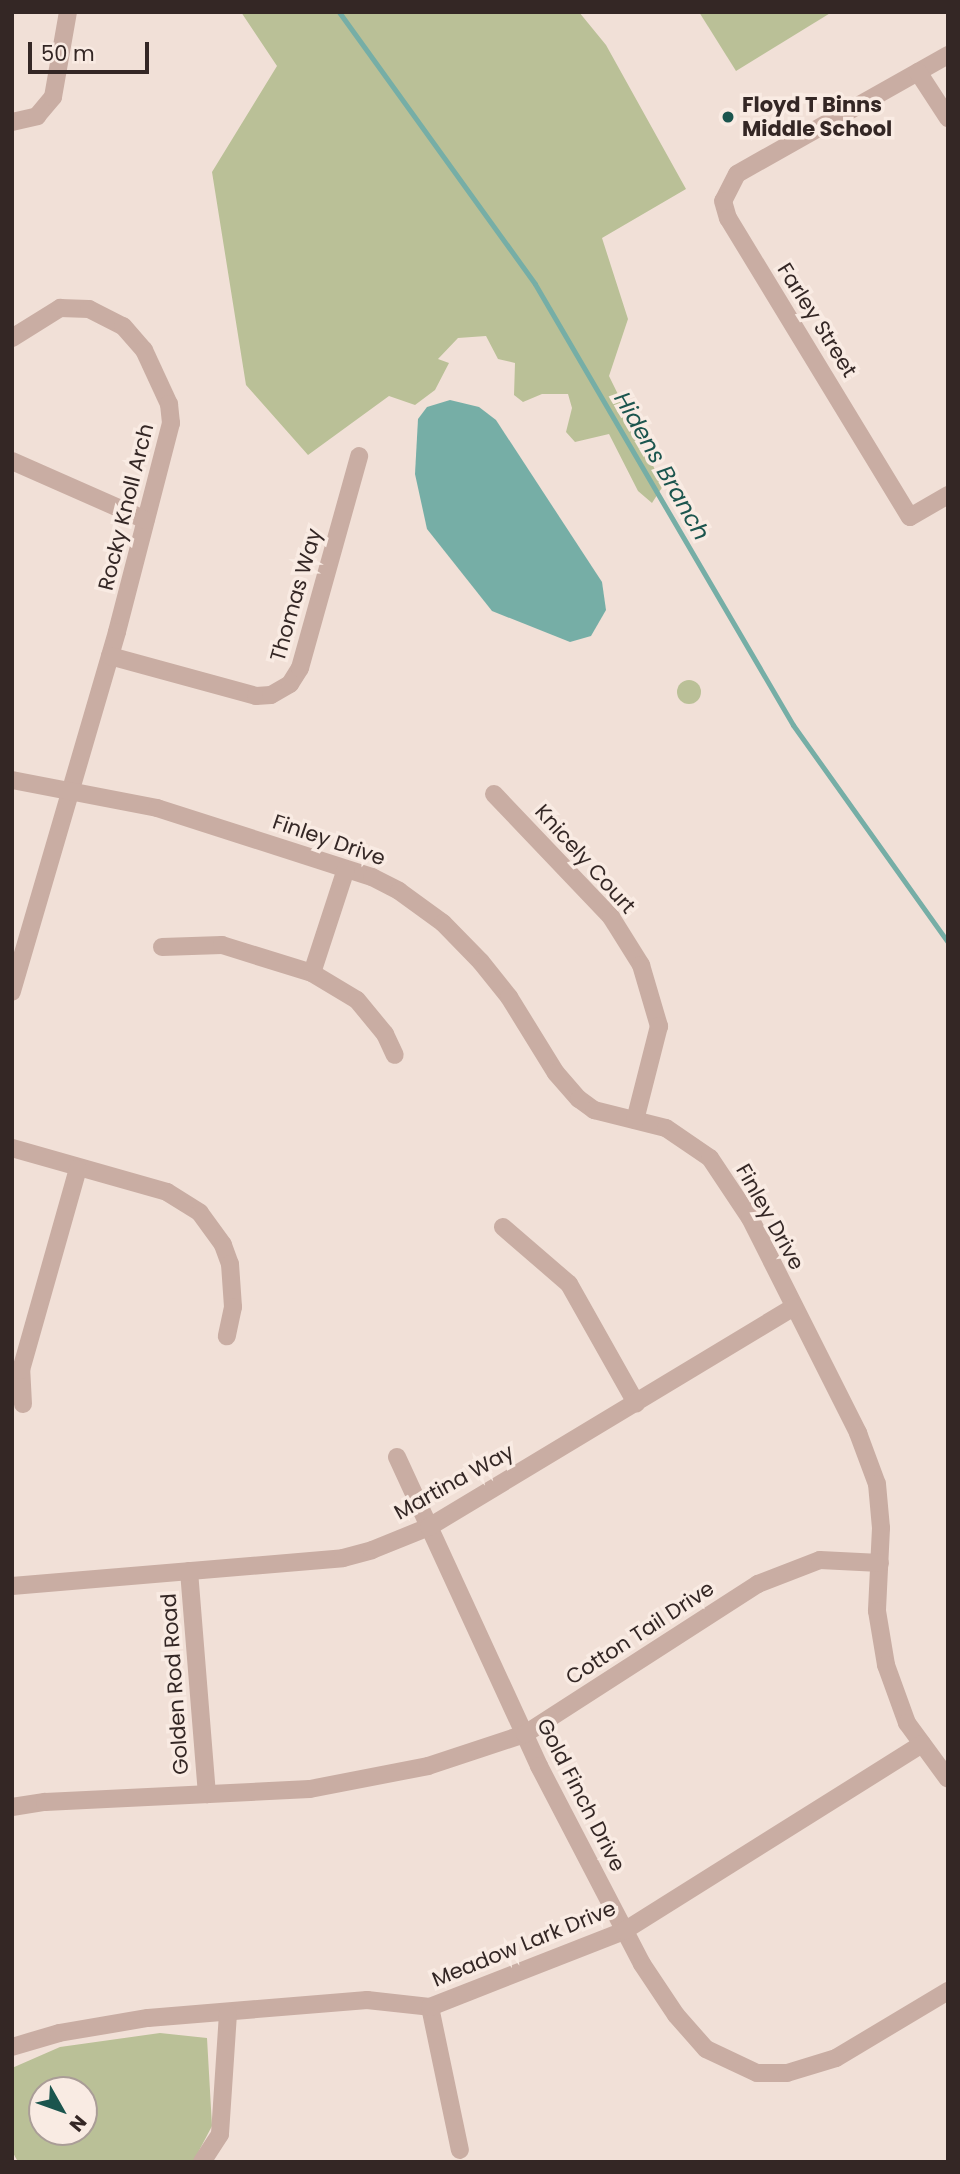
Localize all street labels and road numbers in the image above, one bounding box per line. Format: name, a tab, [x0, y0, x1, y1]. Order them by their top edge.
street label: Farley Street	[772, 258, 862, 382]
street label: Rocky Knoll Arch	[93, 421, 159, 593]
street label: Thomas Way	[265, 526, 327, 664]
street label: Knicely Court	[529, 799, 641, 919]
street label: Finley Drive	[269, 809, 389, 871]
street label: Finley Drive	[731, 1160, 809, 1274]
street label: Martina Way	[390, 1439, 518, 1525]
street label: Cotton Tail Drive	[561, 1576, 719, 1690]
street label: Golden Rod Road	[156, 1592, 194, 1776]
street label: Gold Finch Drive	[532, 1714, 630, 1876]
street label: Meadow Lark Drive	[428, 1896, 620, 1992]

